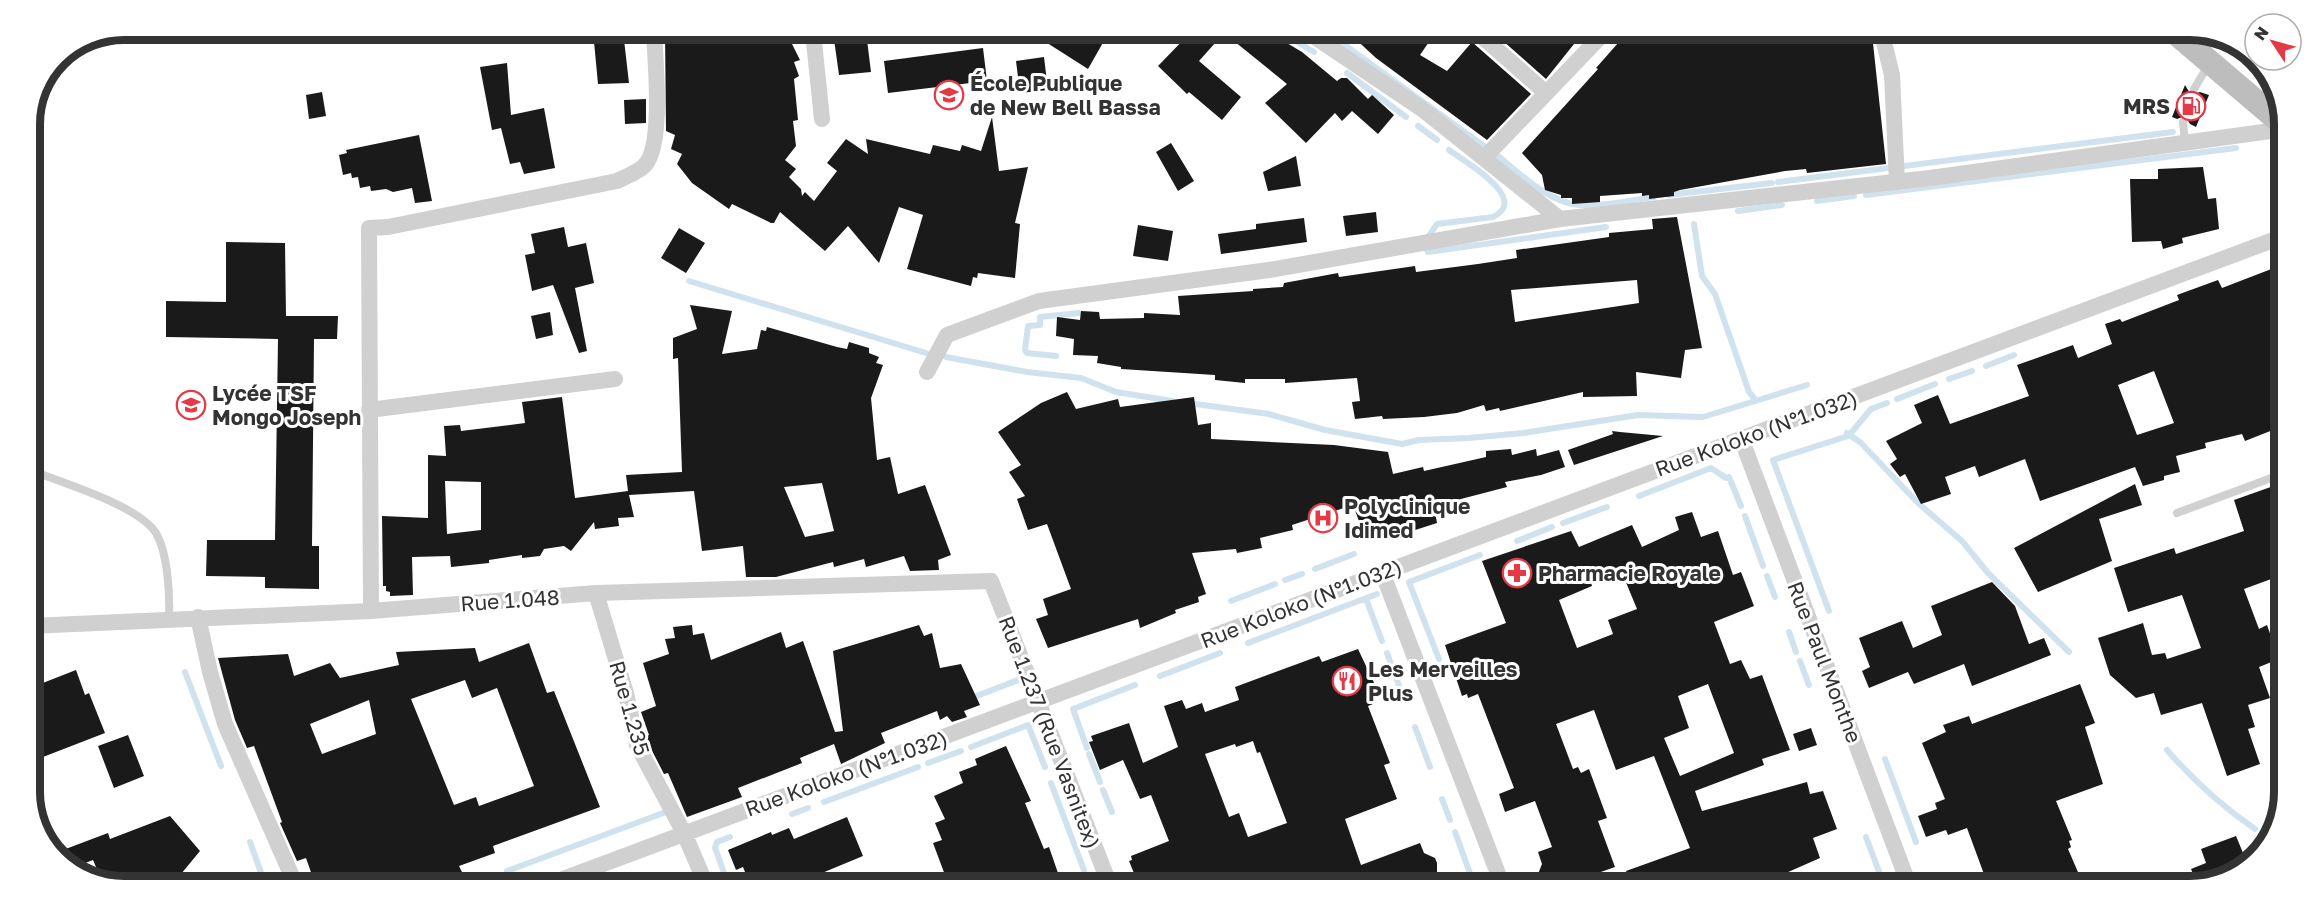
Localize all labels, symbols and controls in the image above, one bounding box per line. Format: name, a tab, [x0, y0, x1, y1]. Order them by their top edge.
north arrow	[2243, 12, 2303, 72]
text: N	[2249, 22, 2273, 44]
place label: École Publique de New Bell Bassa	[970, 70, 1161, 120]
school or university icon: École Publique de New Bell Bassa	[933, 79, 965, 111]
fuel station icon: MRS	[2175, 90, 2207, 122]
place label: MRS	[2123, 93, 2170, 119]
place label: Lycée TSF Mongo Joseph	[212, 380, 361, 430]
street label: Rue Koloko (N°1.032)	[1651, 384, 1861, 482]
school or university icon: Lycée TSF Mongo Joseph	[175, 389, 207, 421]
place label: Polyclinique Idimed	[1344, 493, 1470, 543]
hospital icon: Polyclinique Idimed	[1307, 502, 1339, 534]
street label: Rue Koloko (N°1.032)	[1197, 553, 1405, 653]
pharmacy icon: Pharmacie Royale	[1501, 557, 1533, 589]
place label: Pharmacie Royale	[1538, 560, 1721, 586]
street label: Rue Paul Monthe	[1782, 578, 1868, 746]
street label: Rue 1.048	[460, 584, 560, 616]
street label: Rue 1.237 (Rue Vasnitex)	[994, 612, 1106, 852]
place label: Les Merveilles Plus	[1368, 656, 1518, 706]
street label: Rue 1.235	[604, 658, 656, 758]
restaurant icon: Les Merveilles Plus	[1331, 665, 1363, 697]
street label: Rue Koloko (N°1.032)	[741, 724, 951, 822]

